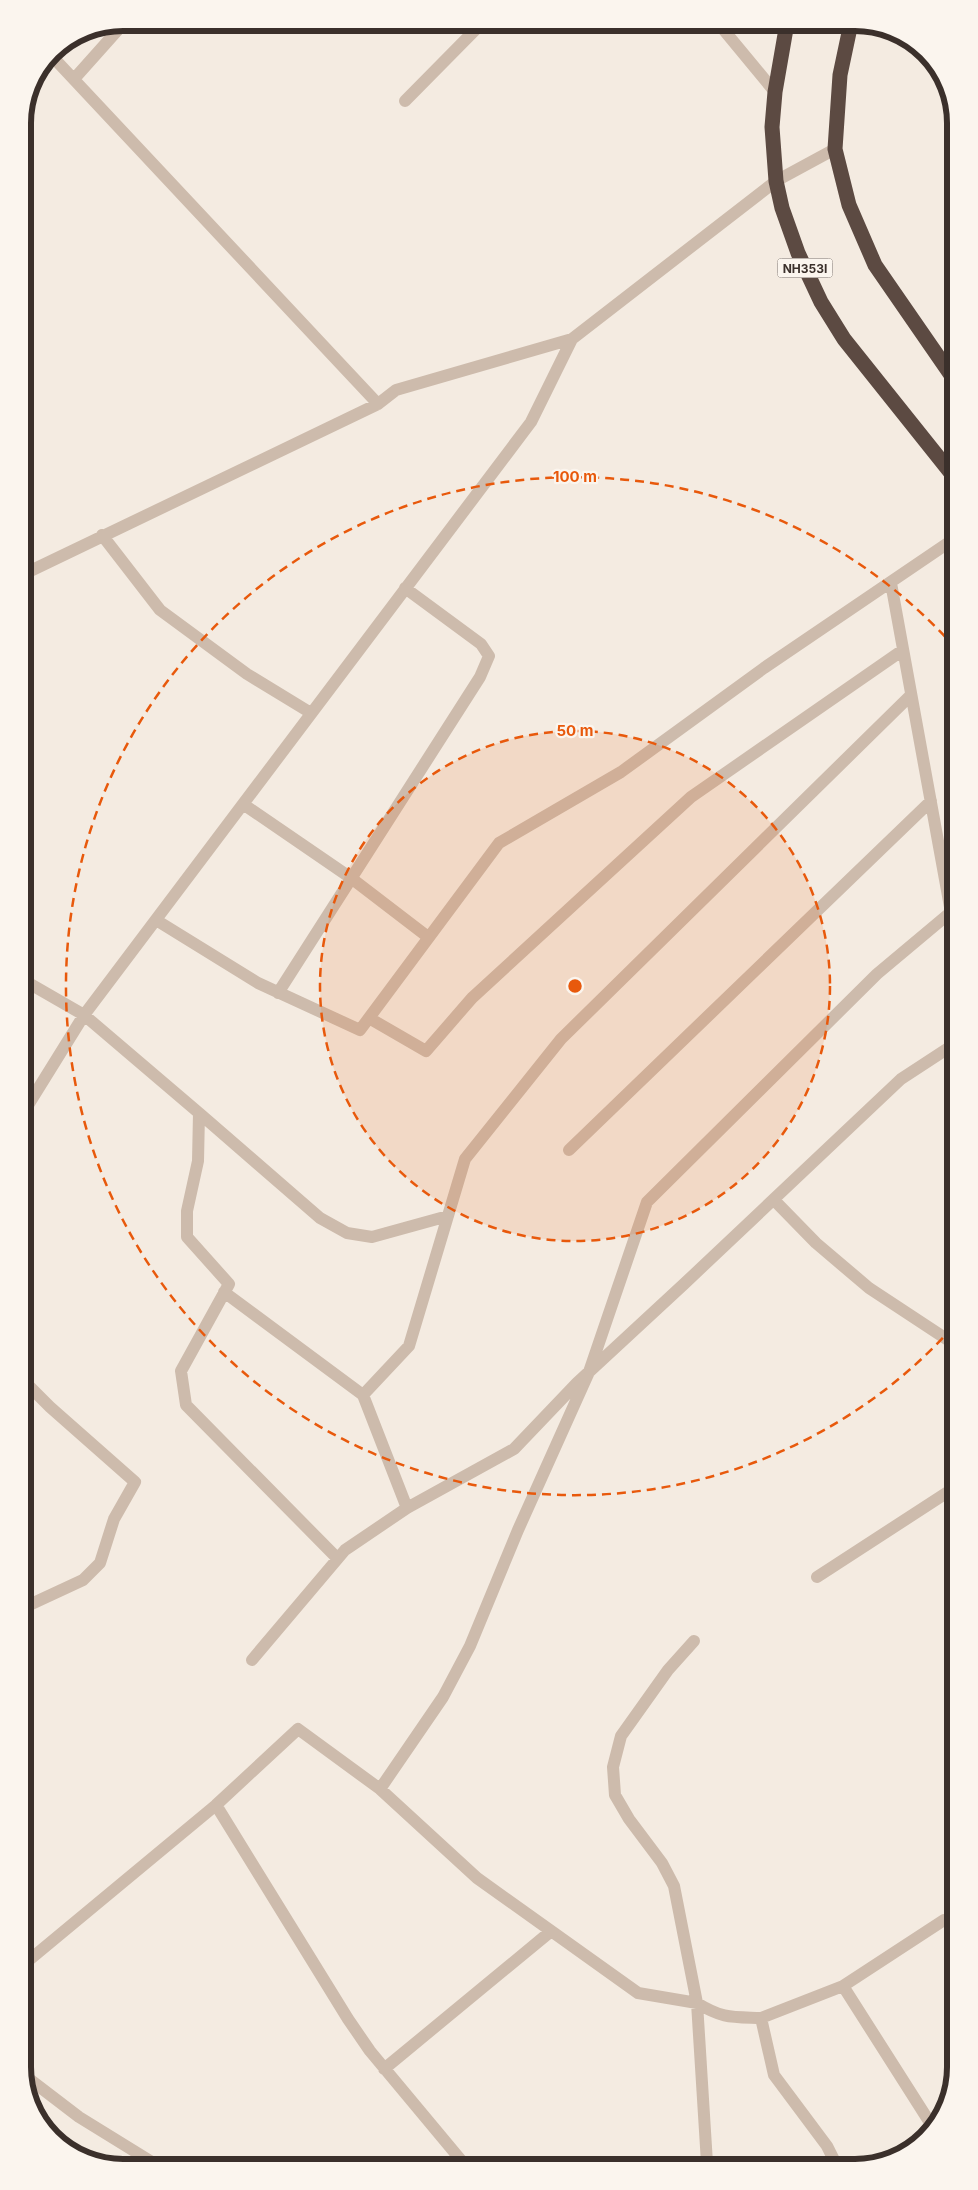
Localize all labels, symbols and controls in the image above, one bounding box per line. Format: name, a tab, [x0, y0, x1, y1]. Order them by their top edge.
road number: NH353I	[778, 258, 832, 278]
text: 100 m	[553, 467, 597, 486]
text: 50 m	[557, 721, 593, 740]
centre of rings	[566, 977, 584, 995]

